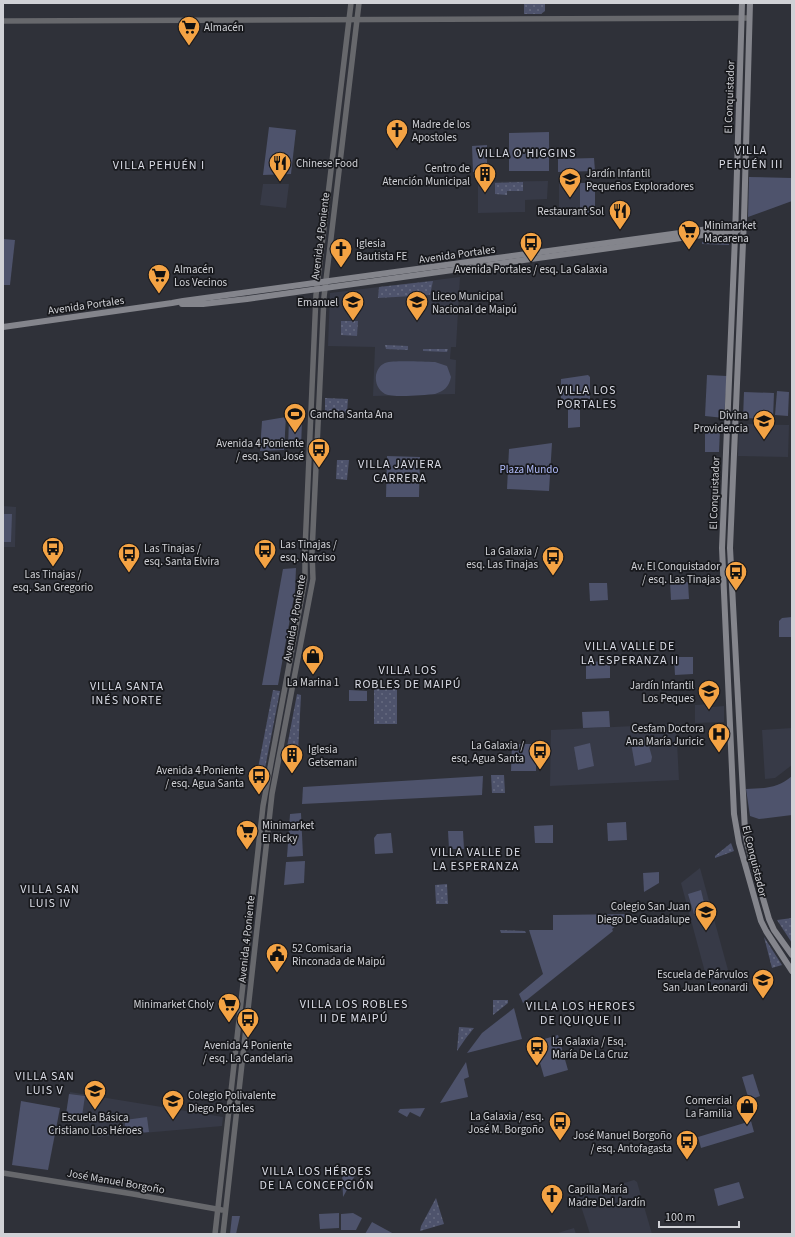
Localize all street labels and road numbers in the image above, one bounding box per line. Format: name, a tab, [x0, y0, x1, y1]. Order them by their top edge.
street label: El Conquistador	[721, 60, 738, 134]
street label: Avenida 4 Poniente	[308, 191, 333, 281]
street label: Avenida Portales	[418, 242, 496, 267]
street label: Avenida Portales	[47, 293, 125, 318]
street label: El Conquistador	[706, 456, 723, 530]
street label: Avenida 4 Poniente	[279, 573, 310, 663]
street label: El Conquistador	[738, 824, 771, 899]
street label: Avenida 4 Poniente	[234, 894, 259, 984]
street label: José Manuel Borgoño	[66, 1166, 166, 1197]

